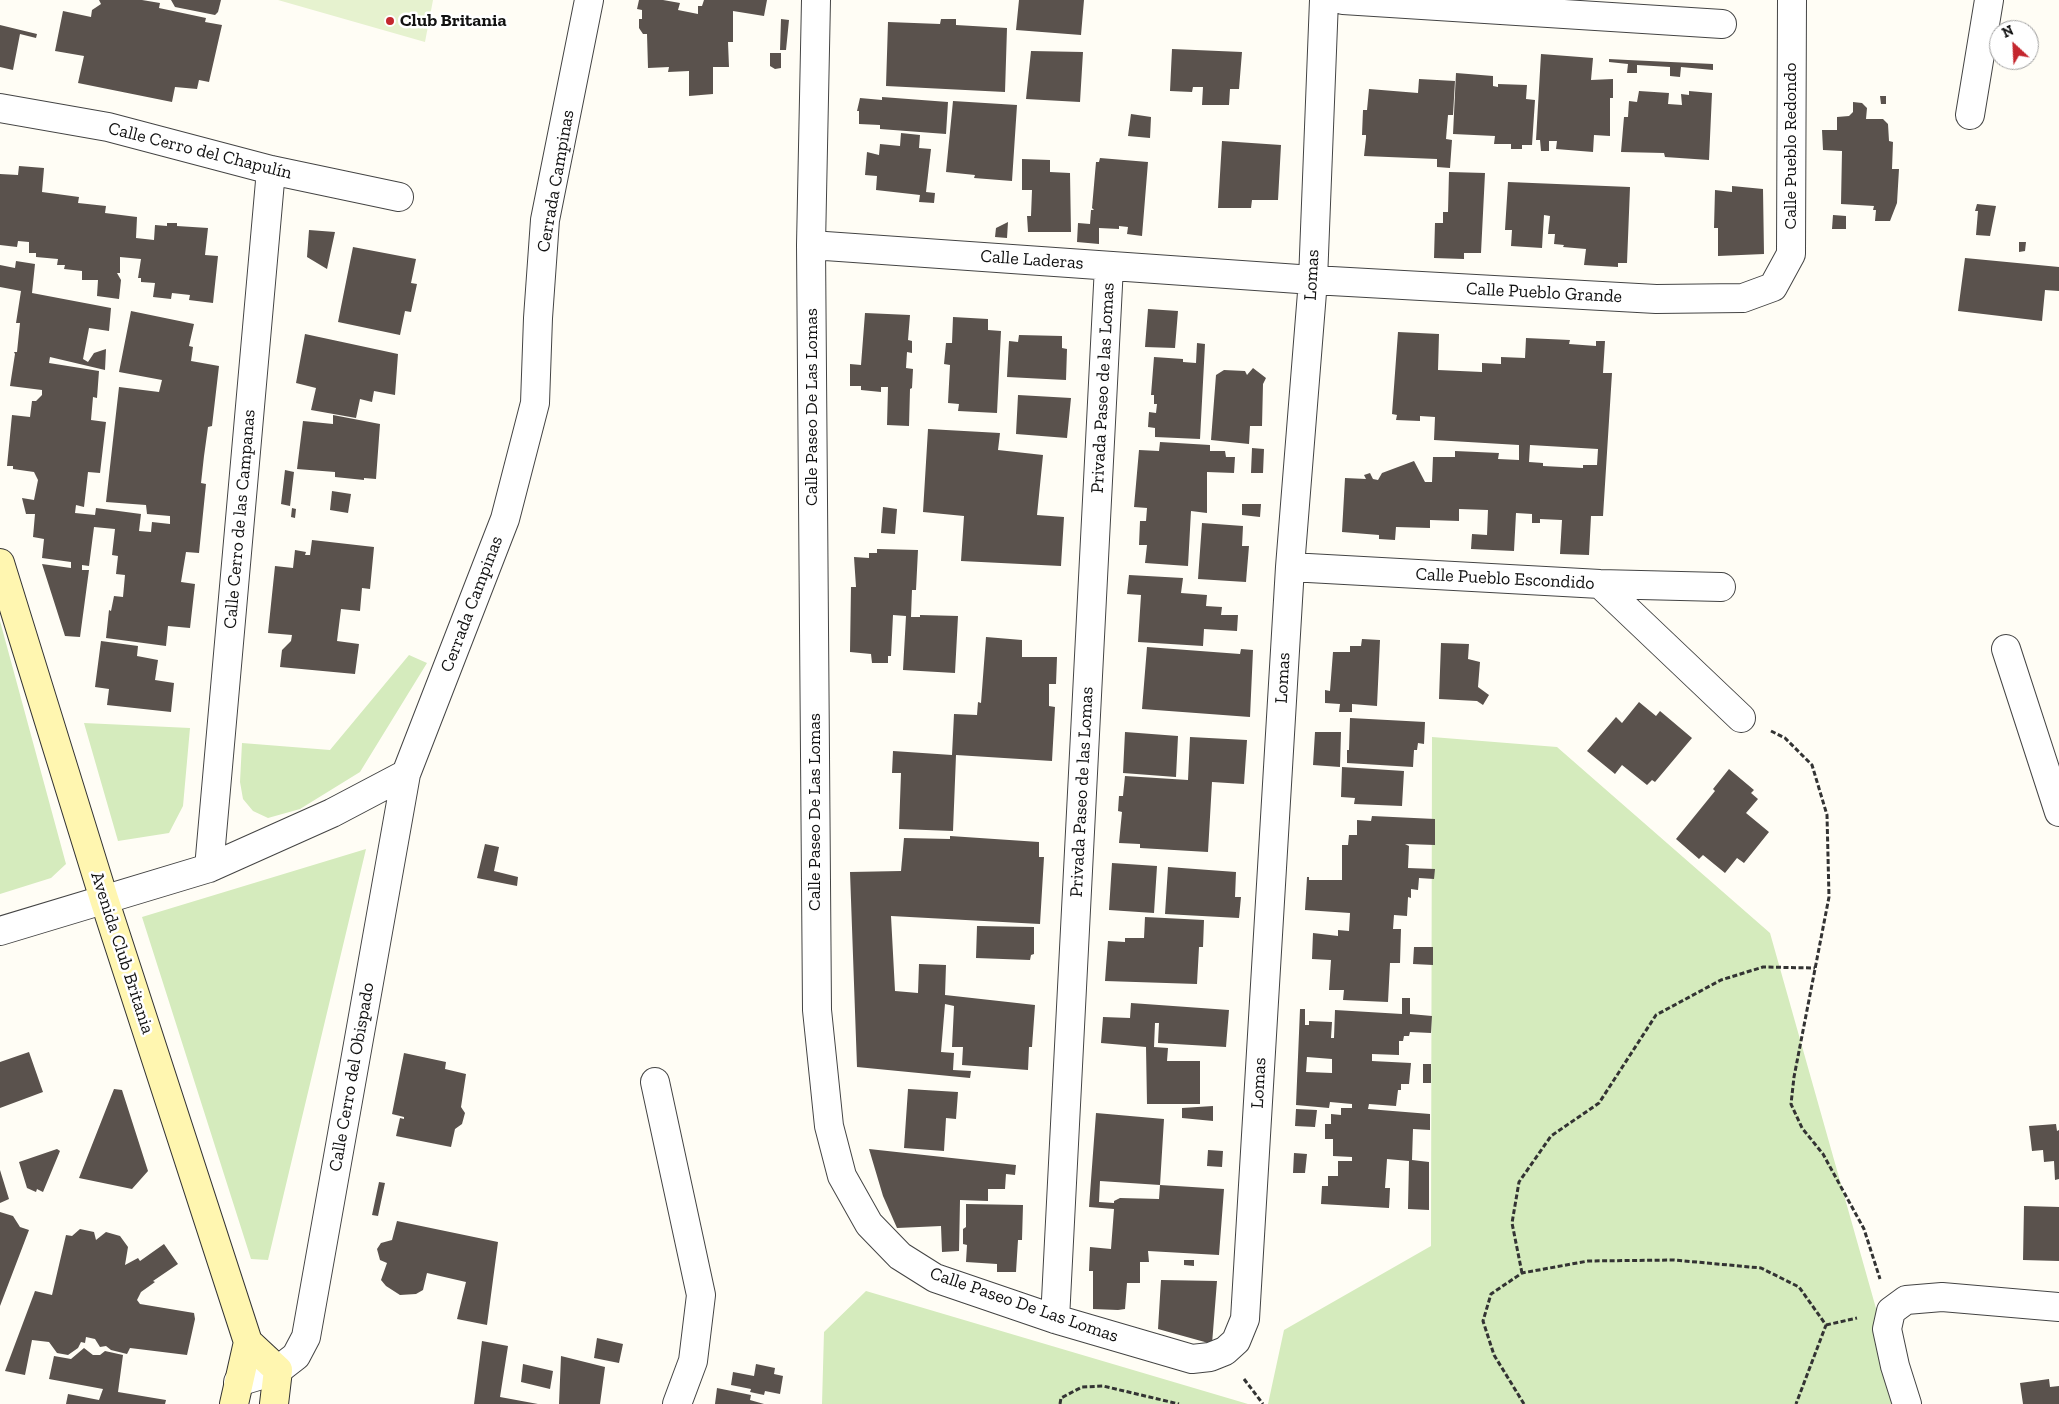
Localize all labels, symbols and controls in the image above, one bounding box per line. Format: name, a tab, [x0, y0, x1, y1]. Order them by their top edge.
place label: Club Britania	[400, 10, 506, 32]
marker: Club Britania	[384, 15, 396, 27]
north arrow	[1989, 20, 2039, 70]
text: N	[1999, 22, 2016, 42]
street label: Calle Pueblo Redondo	[1780, 63, 1802, 229]
street label: Cerrada Campinas	[533, 108, 579, 254]
street label: Calle Cerro del Chapulín	[106, 118, 294, 184]
street label: Calle Laderas	[980, 246, 1084, 274]
street label: Lomas	[1300, 249, 1324, 301]
street label: Calle Pueblo Grande	[1465, 278, 1623, 308]
street label: Privada Paseo de las Lomas	[1087, 282, 1119, 494]
street label: Calle Paseo De Las Lomas	[801, 308, 823, 506]
street label: Calle Cerro de las Campanas	[220, 408, 260, 630]
street label: Cerrada Campinas	[436, 533, 508, 675]
street label: Calle Pueblo Escondido	[1415, 564, 1595, 594]
street label: Lomas	[1271, 652, 1295, 704]
street label: Privada Paseo de las Lomas	[1066, 686, 1098, 898]
street label: Calle Paseo De Las Lomas	[804, 713, 826, 911]
street label: Avenida Club Britania	[86, 869, 158, 1037]
street label: Calle Cerro del Obispado	[325, 981, 379, 1173]
street label: Lomas	[1247, 1057, 1271, 1109]
street label: Calle Paseo De Las Lomas	[927, 1263, 1121, 1347]

